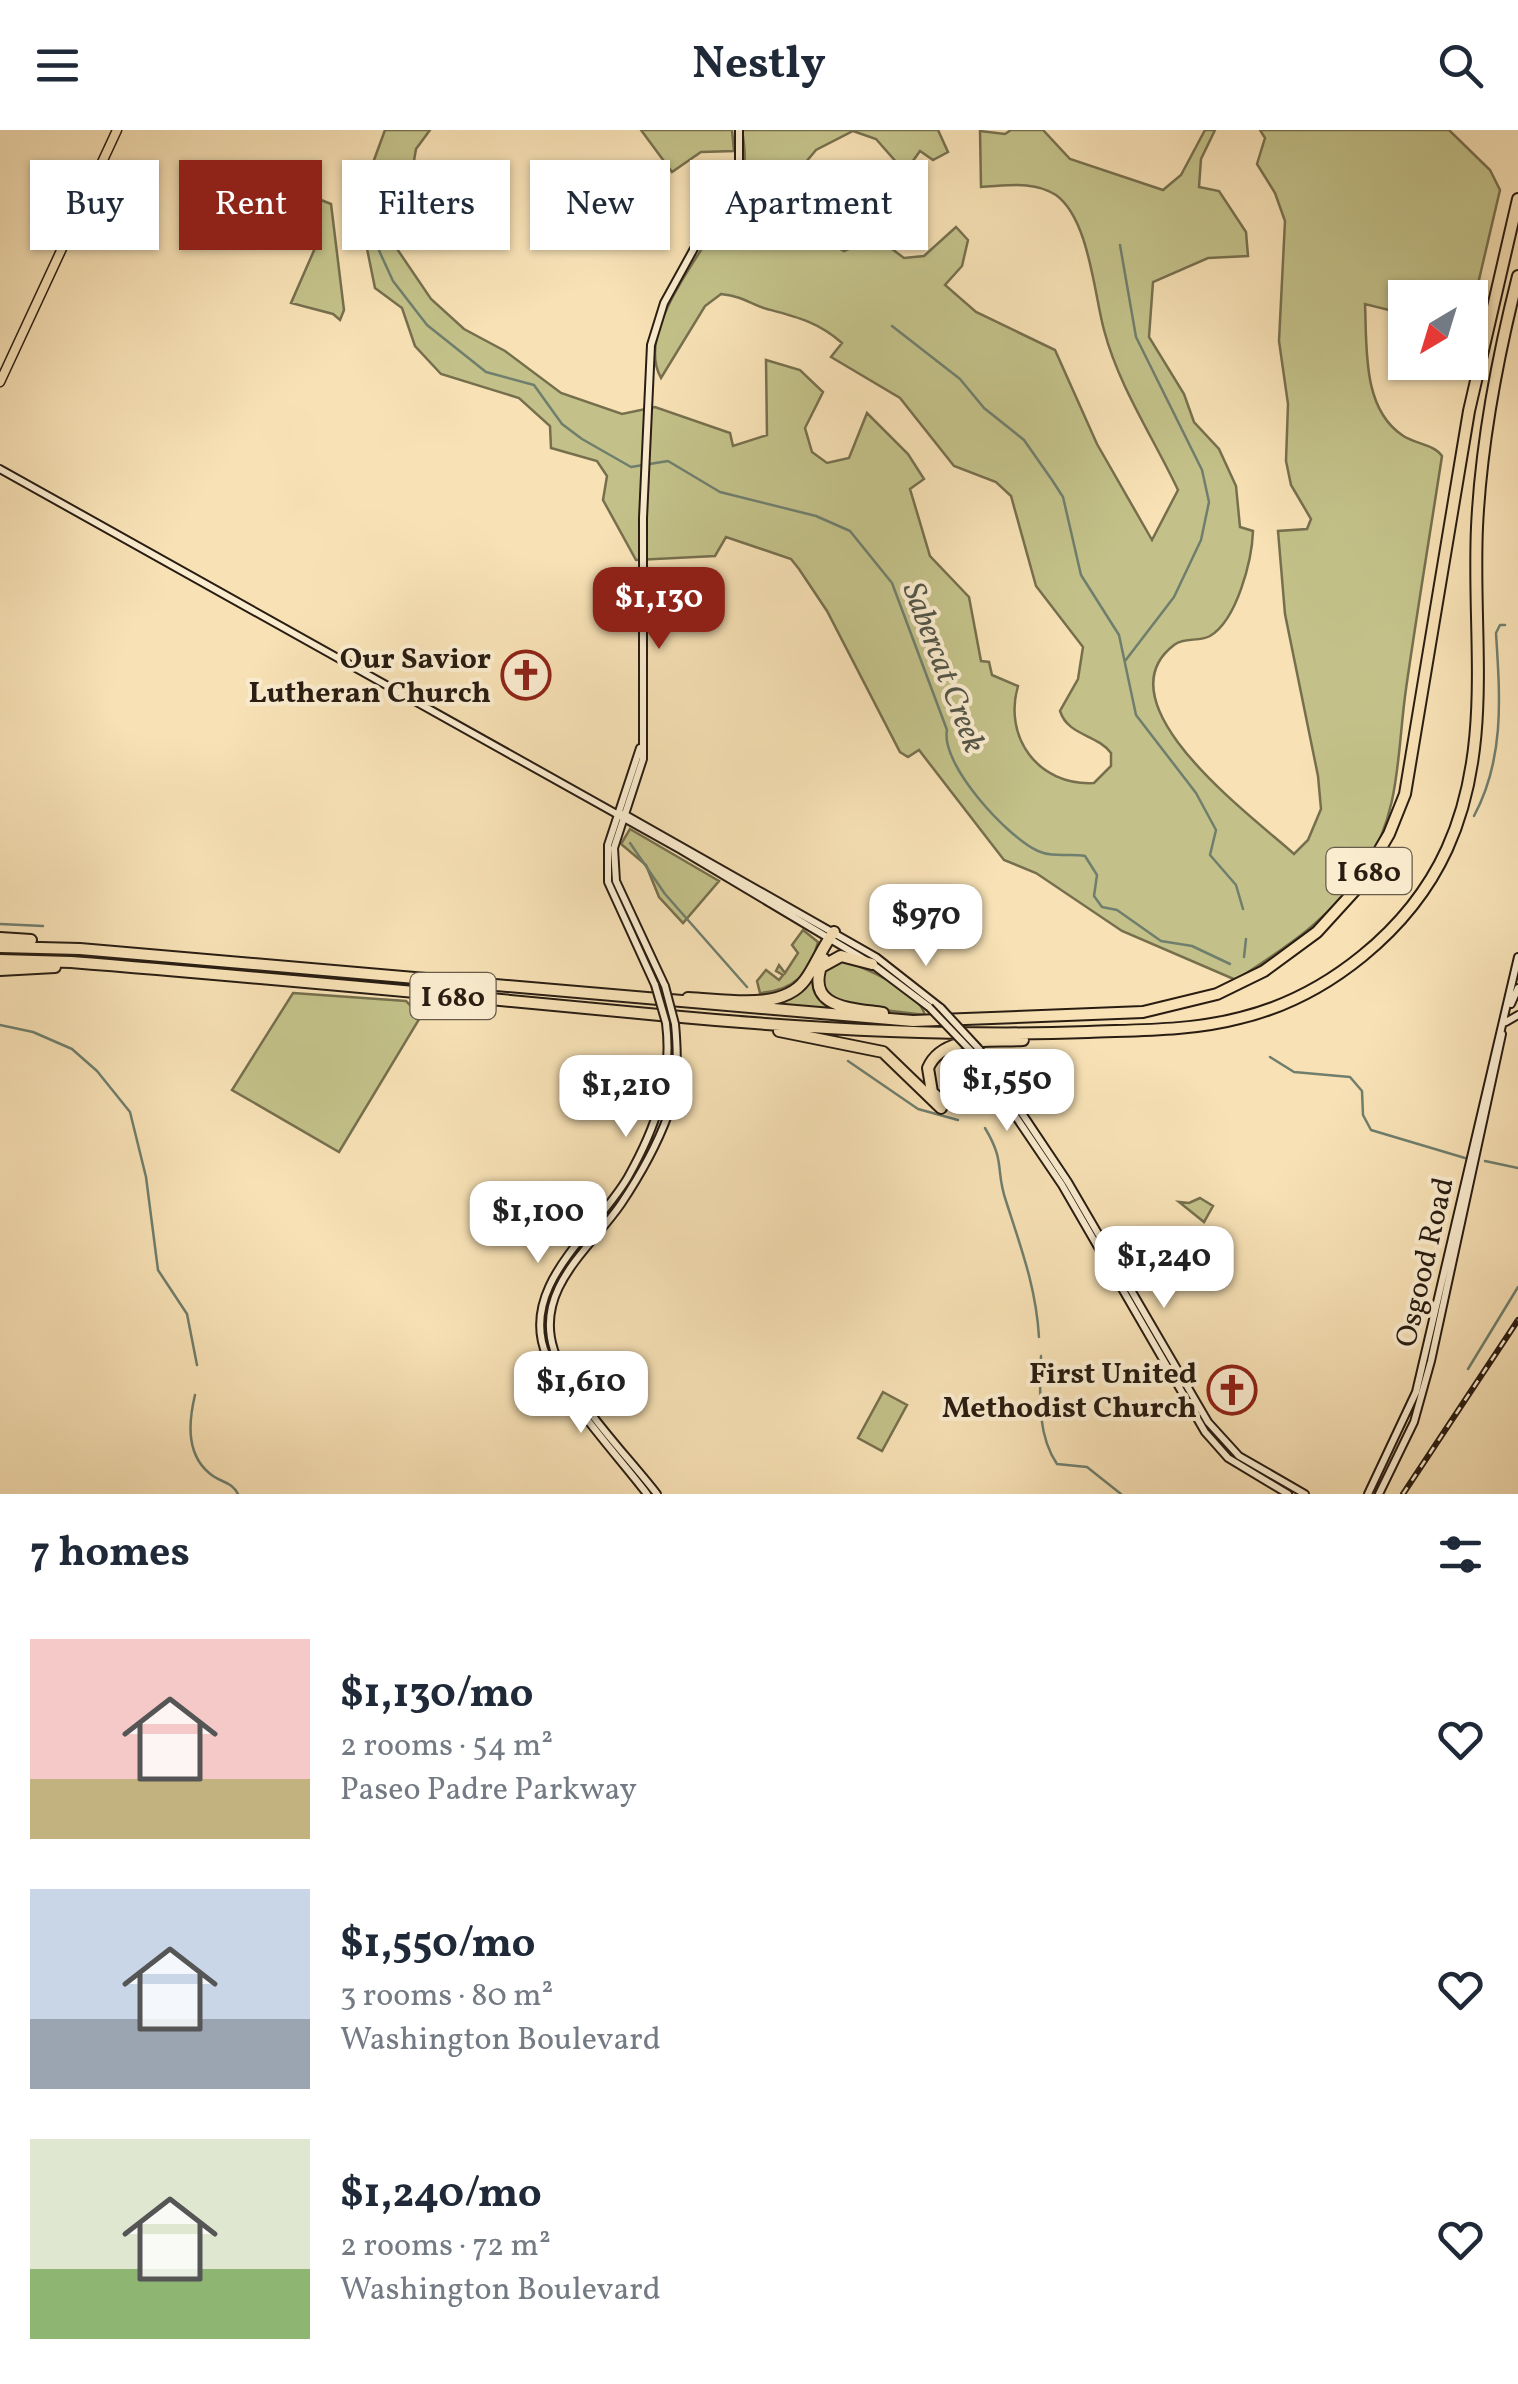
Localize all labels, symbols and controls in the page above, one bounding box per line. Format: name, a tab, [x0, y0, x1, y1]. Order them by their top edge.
text: Nestly	[692, 34, 826, 97]
icon: menu	[30, 38, 85, 93]
icon: search	[1433, 38, 1488, 93]
chip: Buy	[30, 160, 159, 250]
chip: Rent	[179, 160, 322, 250]
chip: Filters	[342, 160, 510, 250]
chip: New	[530, 160, 670, 250]
chip: Apartment	[690, 160, 928, 250]
north arrow	[1388, 280, 1488, 380]
map controls	[1388, 280, 1488, 380]
pin: $1,130	[578, 567, 740, 652]
text: $1,130	[615, 577, 703, 621]
water label: Sabercat Creek	[890, 577, 995, 760]
place label: Our Savior Lutheran Church	[248, 639, 491, 715]
church icon: Our Savior Lutheran Church	[500, 649, 552, 701]
road number: I 680	[1326, 848, 1412, 894]
pin: $970	[867, 884, 985, 969]
text: $970	[891, 894, 961, 938]
road number: I 680	[410, 973, 496, 1019]
pin: $1,550	[926, 1049, 1088, 1134]
pin: $1,210	[545, 1055, 707, 1140]
text: $1,550	[962, 1059, 1052, 1103]
text: $1,210	[581, 1065, 671, 1109]
street label: Osgood Road	[1386, 1174, 1466, 1351]
pin: $1,100	[457, 1181, 619, 1266]
text: $1,100	[492, 1191, 584, 1235]
pin: $1,240	[1083, 1226, 1245, 1311]
text: $1,240	[1117, 1236, 1211, 1280]
pin: $1,610	[500, 1351, 662, 1436]
place label: First United Methodist Church	[942, 1354, 1197, 1430]
text: $1,610	[536, 1361, 626, 1405]
church icon: First United Methodist Church	[1206, 1364, 1258, 1416]
text: 7 homes	[30, 1525, 190, 1584]
icon: filters	[1433, 1527, 1488, 1582]
text: $1,130/mo	[340, 1666, 534, 1725]
icon: home	[110, 1679, 230, 1799]
icon: heart	[1433, 1712, 1488, 1767]
text: 2 rooms · 54 m²	[340, 1725, 553, 1769]
text: Paseo Padre Parkway	[340, 1769, 637, 1813]
text: $1,550/mo	[340, 1916, 536, 1975]
icon: home	[110, 1929, 230, 2049]
icon: heart	[1433, 1962, 1488, 2017]
text: 3 rooms · 80 m²	[340, 1975, 553, 2019]
text: Washington Boulevard	[340, 2019, 661, 2063]
text: $1,240/mo	[340, 2166, 542, 2225]
icon: home	[110, 2179, 230, 2299]
icon: heart	[1433, 2212, 1488, 2267]
text: 2 rooms · 72 m²	[340, 2225, 551, 2269]
text: Washington Boulevard	[340, 2269, 661, 2313]

